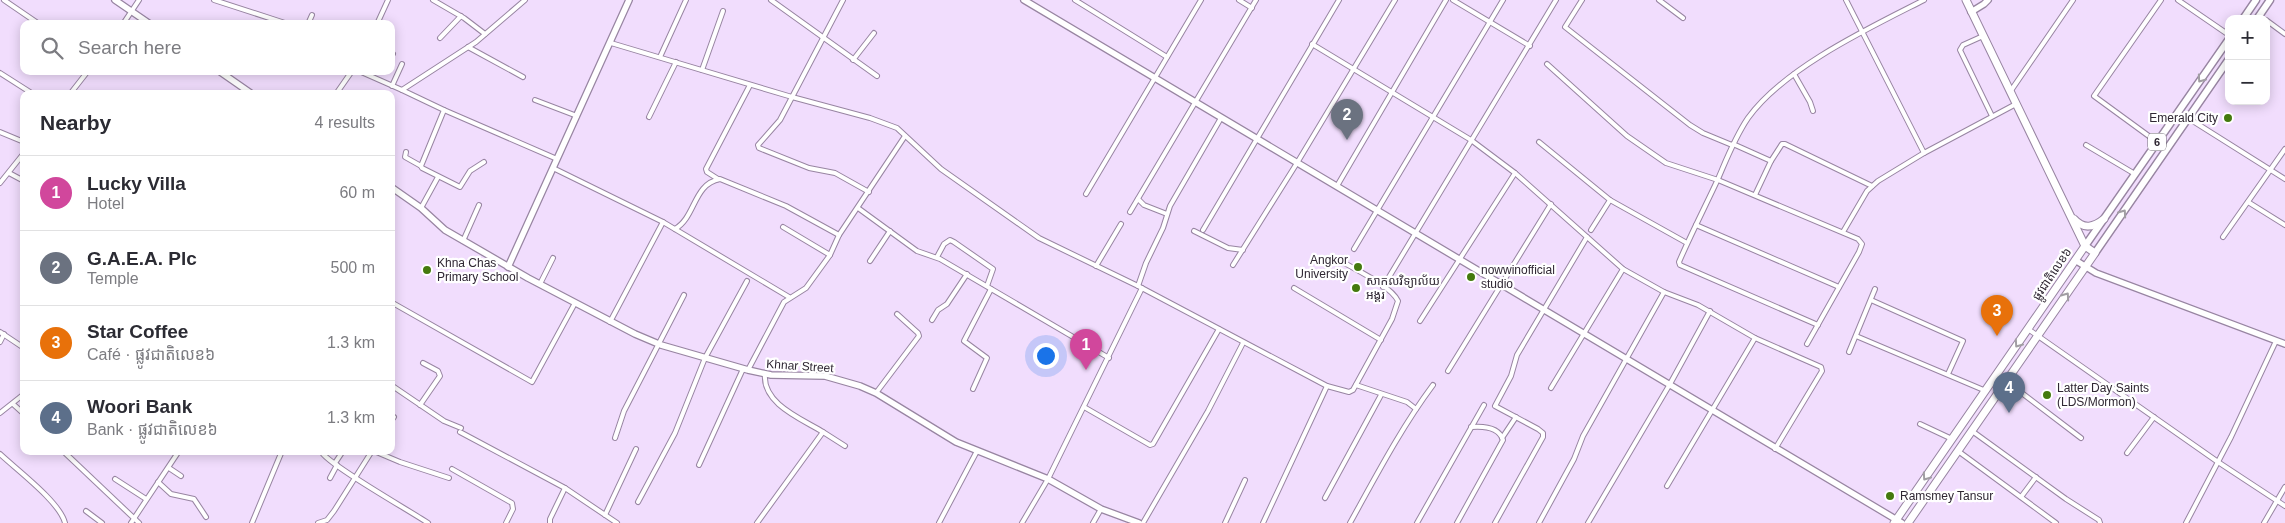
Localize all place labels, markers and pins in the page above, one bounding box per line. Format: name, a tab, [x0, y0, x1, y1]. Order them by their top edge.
pin: 2	[1331, 99, 1363, 140]
place label: Emerald City	[2149, 111, 2218, 125]
marker: Emerald City	[2222, 112, 2234, 124]
place label: Angkor University	[1295, 253, 1348, 281]
place label: Khna Chas Primary School	[437, 256, 518, 284]
marker: Angkor University	[1352, 261, 1364, 273]
place label: nowwinofficial studio	[1481, 263, 1555, 291]
marker: Khna Chas Primary School	[421, 264, 433, 276]
marker: nowwinofficial studio	[1465, 271, 1477, 283]
place label: សាកលវិទ្យាល័យ អង្គរ	[1366, 274, 1440, 302]
marker: សាកលវិទ្យាល័យ អង្គរ	[1350, 282, 1362, 294]
pin: 3	[1981, 295, 2013, 336]
pin: 1	[1070, 329, 1102, 370]
pin: 4	[1993, 372, 2025, 413]
place label: Latter Day Saints (LDS/Mormon)	[2057, 381, 2149, 409]
marker: Latter Day Saints (LDS/Mormon)	[2041, 389, 2053, 401]
place label: Ramsmey Tansur	[1900, 489, 1993, 503]
marker: Ramsmey Tansur	[1884, 490, 1896, 502]

